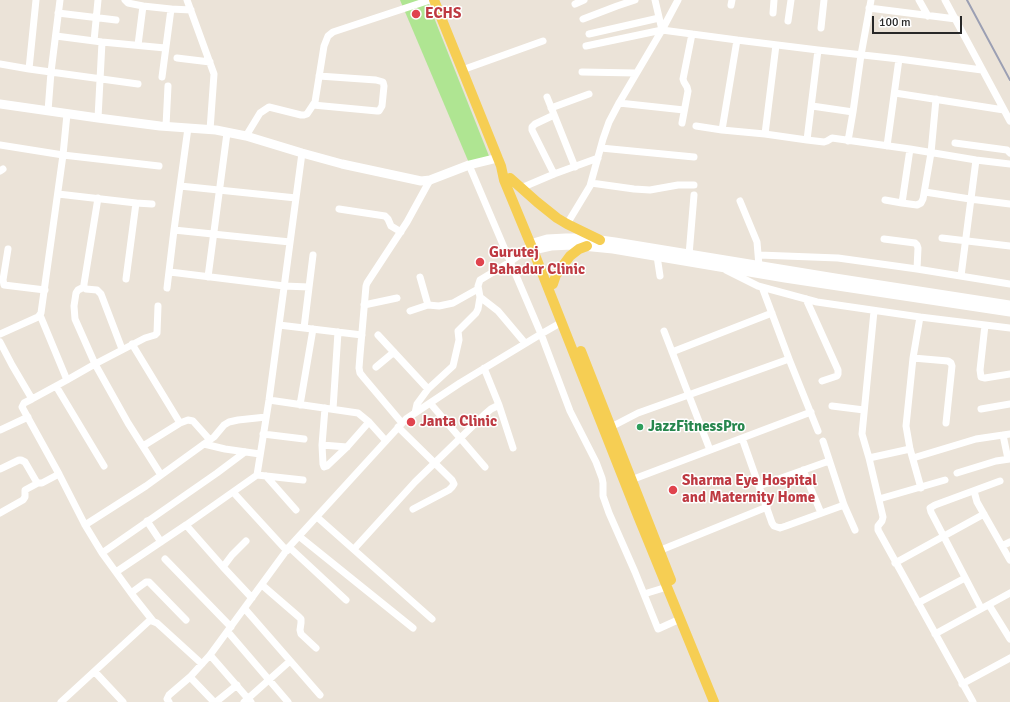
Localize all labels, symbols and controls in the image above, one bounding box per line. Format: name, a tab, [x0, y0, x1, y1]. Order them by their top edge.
place label: ECHS	[425, 5, 461, 23]
marker: ECHS	[410, 8, 422, 20]
scale bar	[874, 8, 964, 34]
text: 100 m	[879, 15, 911, 30]
place label: Gurutej Bahadur Clinic	[489, 244, 585, 279]
marker: Gurutej Bahadur Clinic	[474, 256, 486, 268]
place label: Janta Clinic	[420, 413, 497, 431]
marker: Janta Clinic	[405, 416, 417, 428]
place label: JazzFitnessPro	[648, 418, 745, 436]
marker: JazzFitnessPro	[635, 422, 645, 432]
place label: Sharma Eye Hospital and Maternity Home	[682, 472, 817, 507]
marker: Sharma Eye Hospital and Maternity Home	[667, 484, 679, 496]

